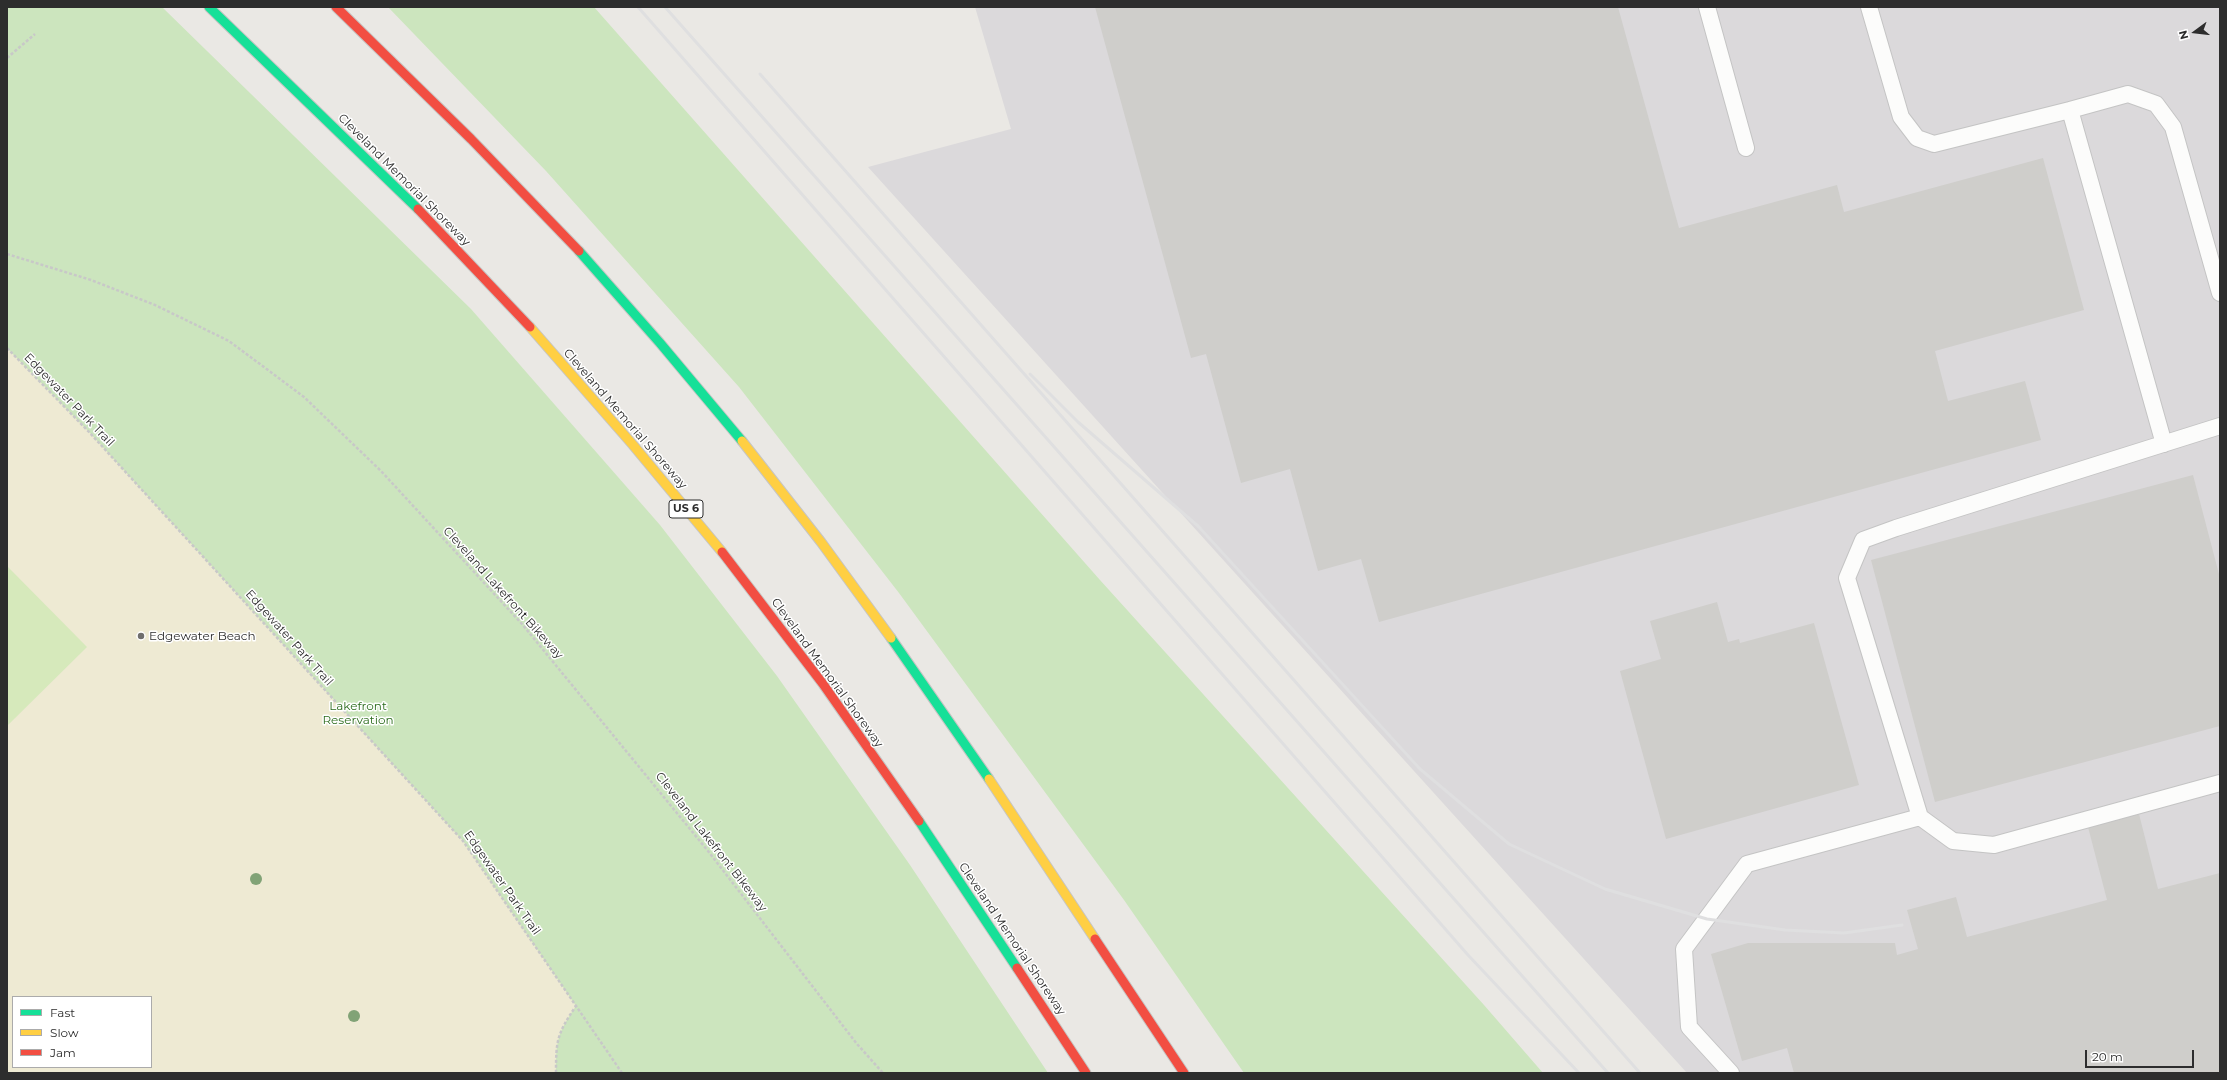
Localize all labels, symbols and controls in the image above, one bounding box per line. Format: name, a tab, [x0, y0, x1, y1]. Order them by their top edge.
north arrow	[2175, 12, 2215, 52]
text: N	[2175, 29, 2191, 41]
street label: Cleveland Memorial Shoreway	[335, 111, 473, 249]
street label: Cleveland Memorial Shoreway	[560, 346, 690, 492]
street label: Edgewater Park Trail	[21, 350, 117, 450]
road number: US 6	[669, 500, 703, 518]
street label: Cleveland Lakefront Bikeway	[440, 524, 566, 662]
street label: Edgewater Park Trail	[242, 587, 336, 689]
street label: Cleveland Memorial Shoreway	[768, 596, 886, 750]
place label: Edgewater Beach	[149, 629, 256, 643]
marker: Edgewater Beach	[136, 631, 146, 641]
park label: Lakefront Reservation	[322, 699, 394, 727]
street label: Cleveland Lakefront Bikeway	[652, 769, 770, 915]
street label: Edgewater Park Trail	[461, 828, 543, 938]
street label: Cleveland Memorial Shoreway	[955, 860, 1069, 1018]
legend	[12, 996, 152, 1068]
text: Fast	[50, 1005, 75, 1020]
text: Slow	[50, 1025, 79, 1040]
scale bar	[2087, 1042, 2196, 1068]
text: Jam	[50, 1045, 76, 1060]
text: 20 m	[2092, 1049, 2123, 1064]

